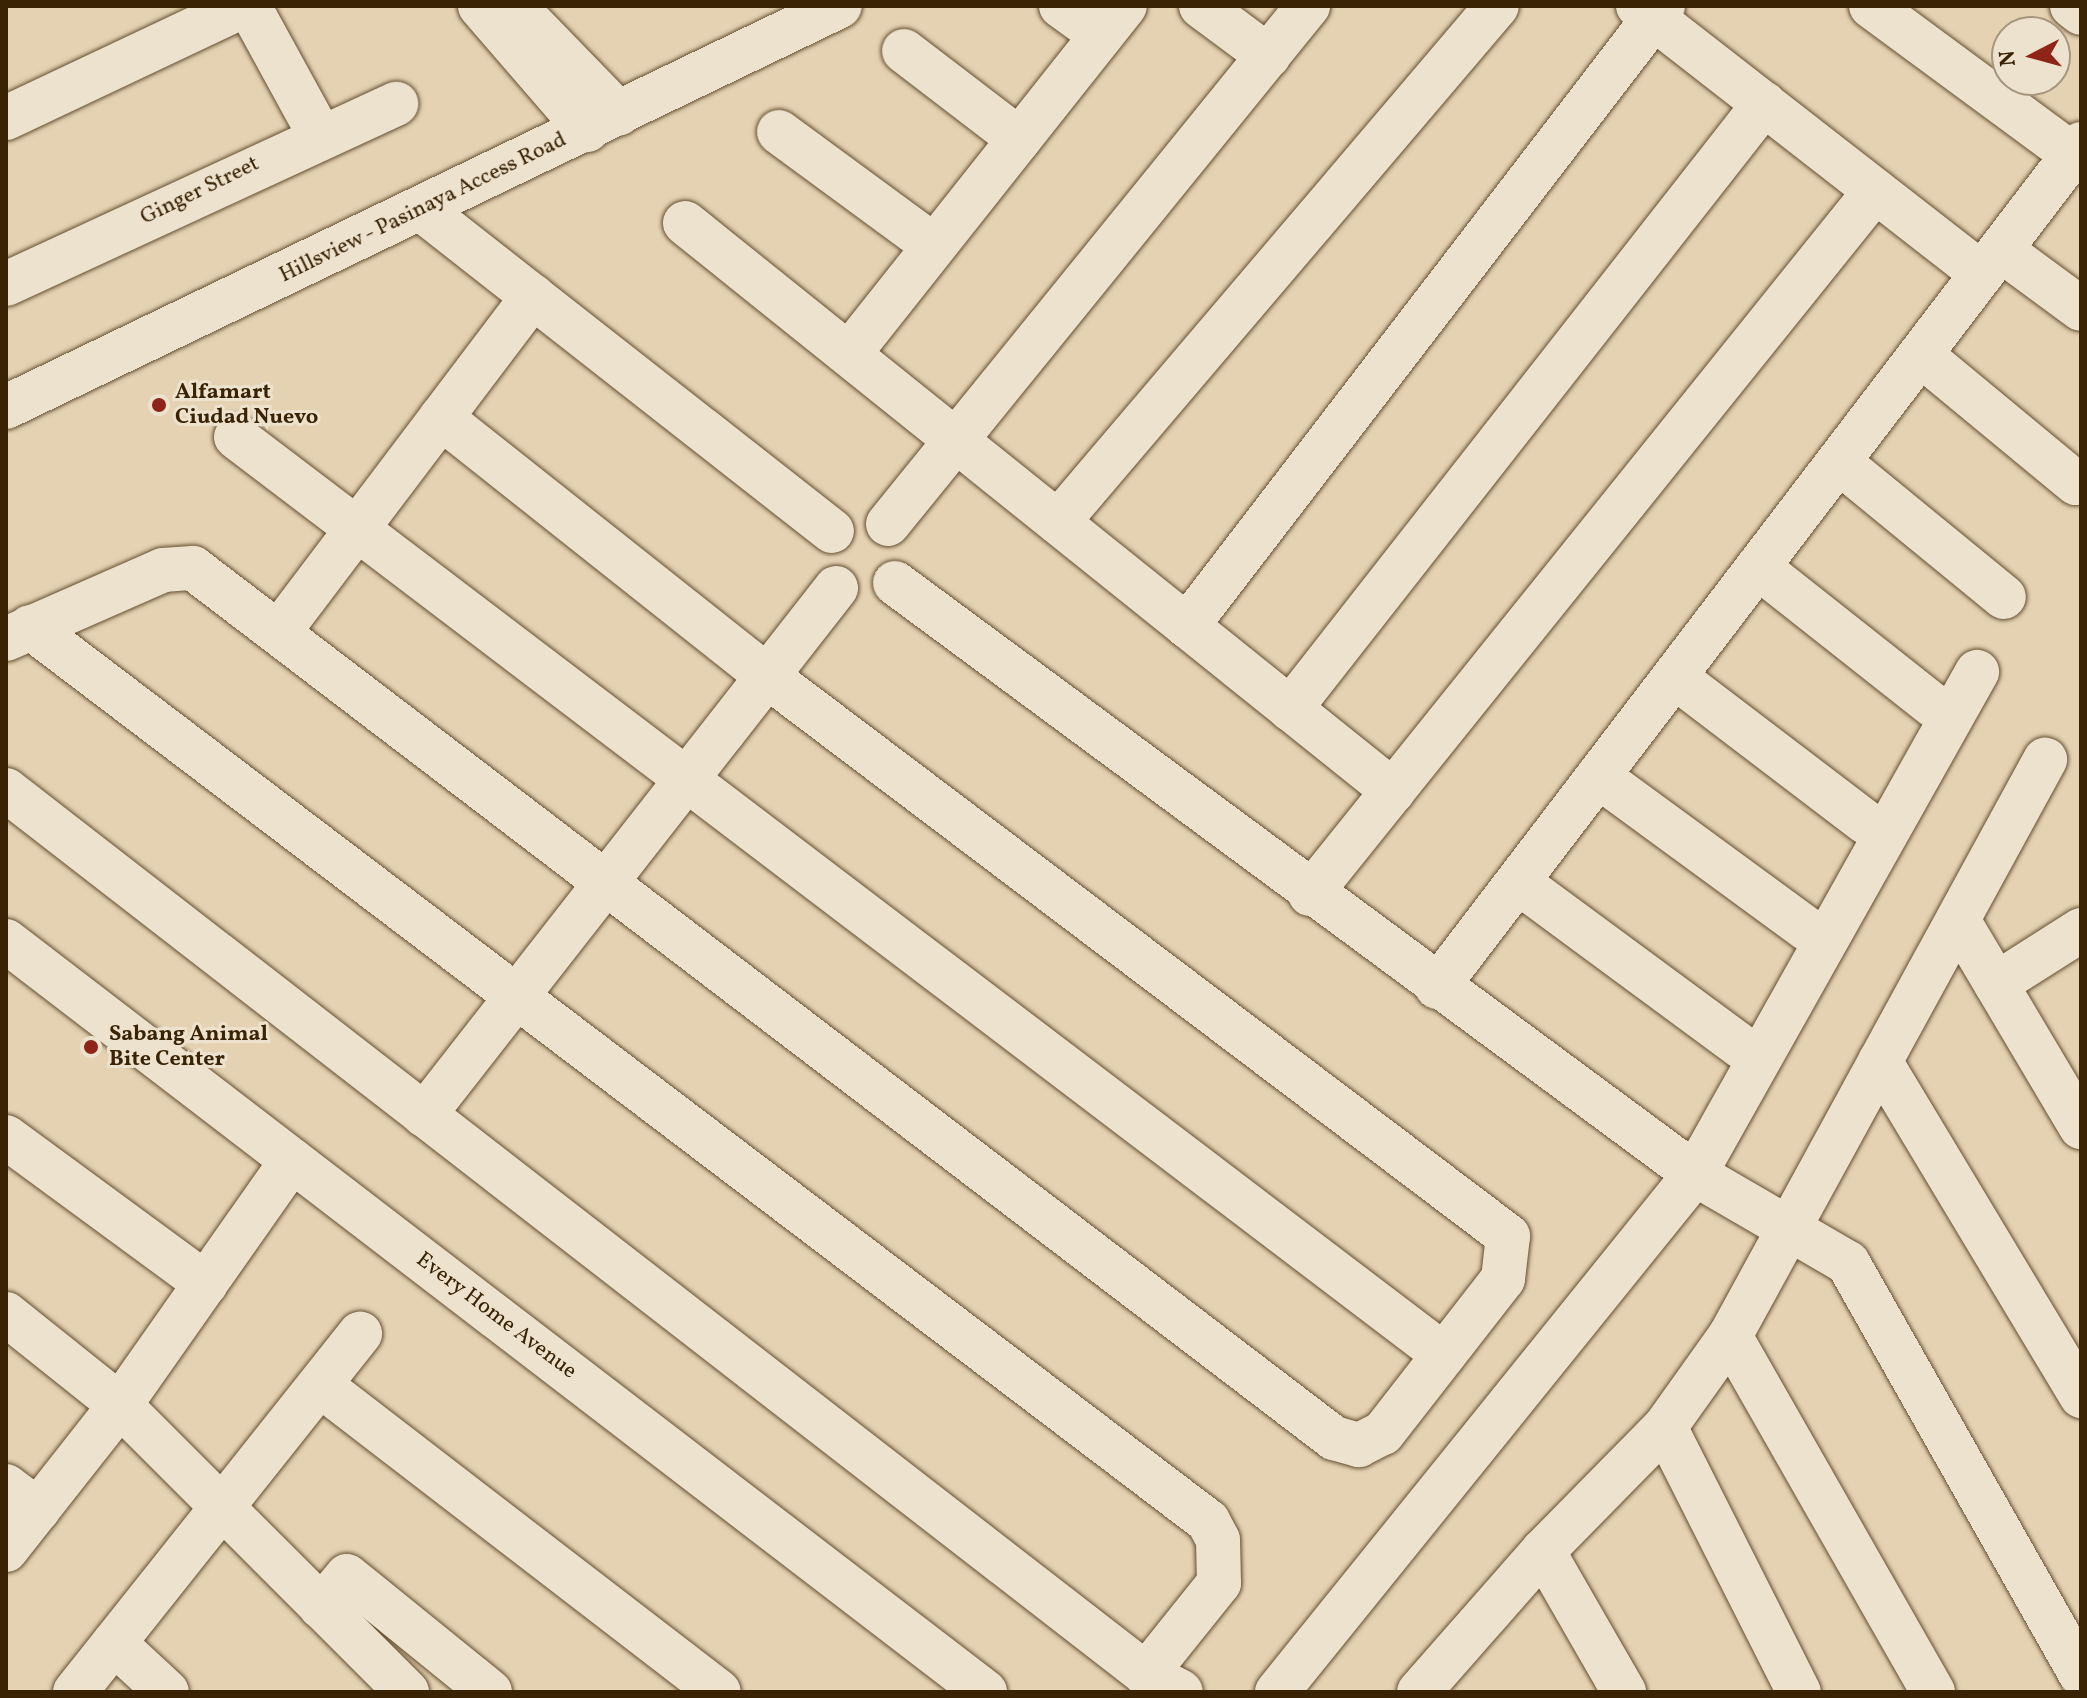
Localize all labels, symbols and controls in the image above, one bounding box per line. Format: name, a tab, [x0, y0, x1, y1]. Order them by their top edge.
north arrow	[1991, 16, 2071, 96]
text: N	[1992, 49, 2025, 68]
street label: Hillsview - Pasinaya Access Road	[275, 127, 571, 289]
street label: Ginger Street	[136, 151, 264, 231]
place label: Alfamart Ciudad Nuevo	[175, 379, 318, 430]
marker: Alfamart Ciudad Nuevo	[150, 396, 168, 414]
place label: Sabang Animal Bite Center	[109, 1021, 268, 1072]
marker: Sabang Animal Bite Center	[80, 1036, 102, 1058]
street label: Every Home Avenue	[410, 1247, 582, 1385]

